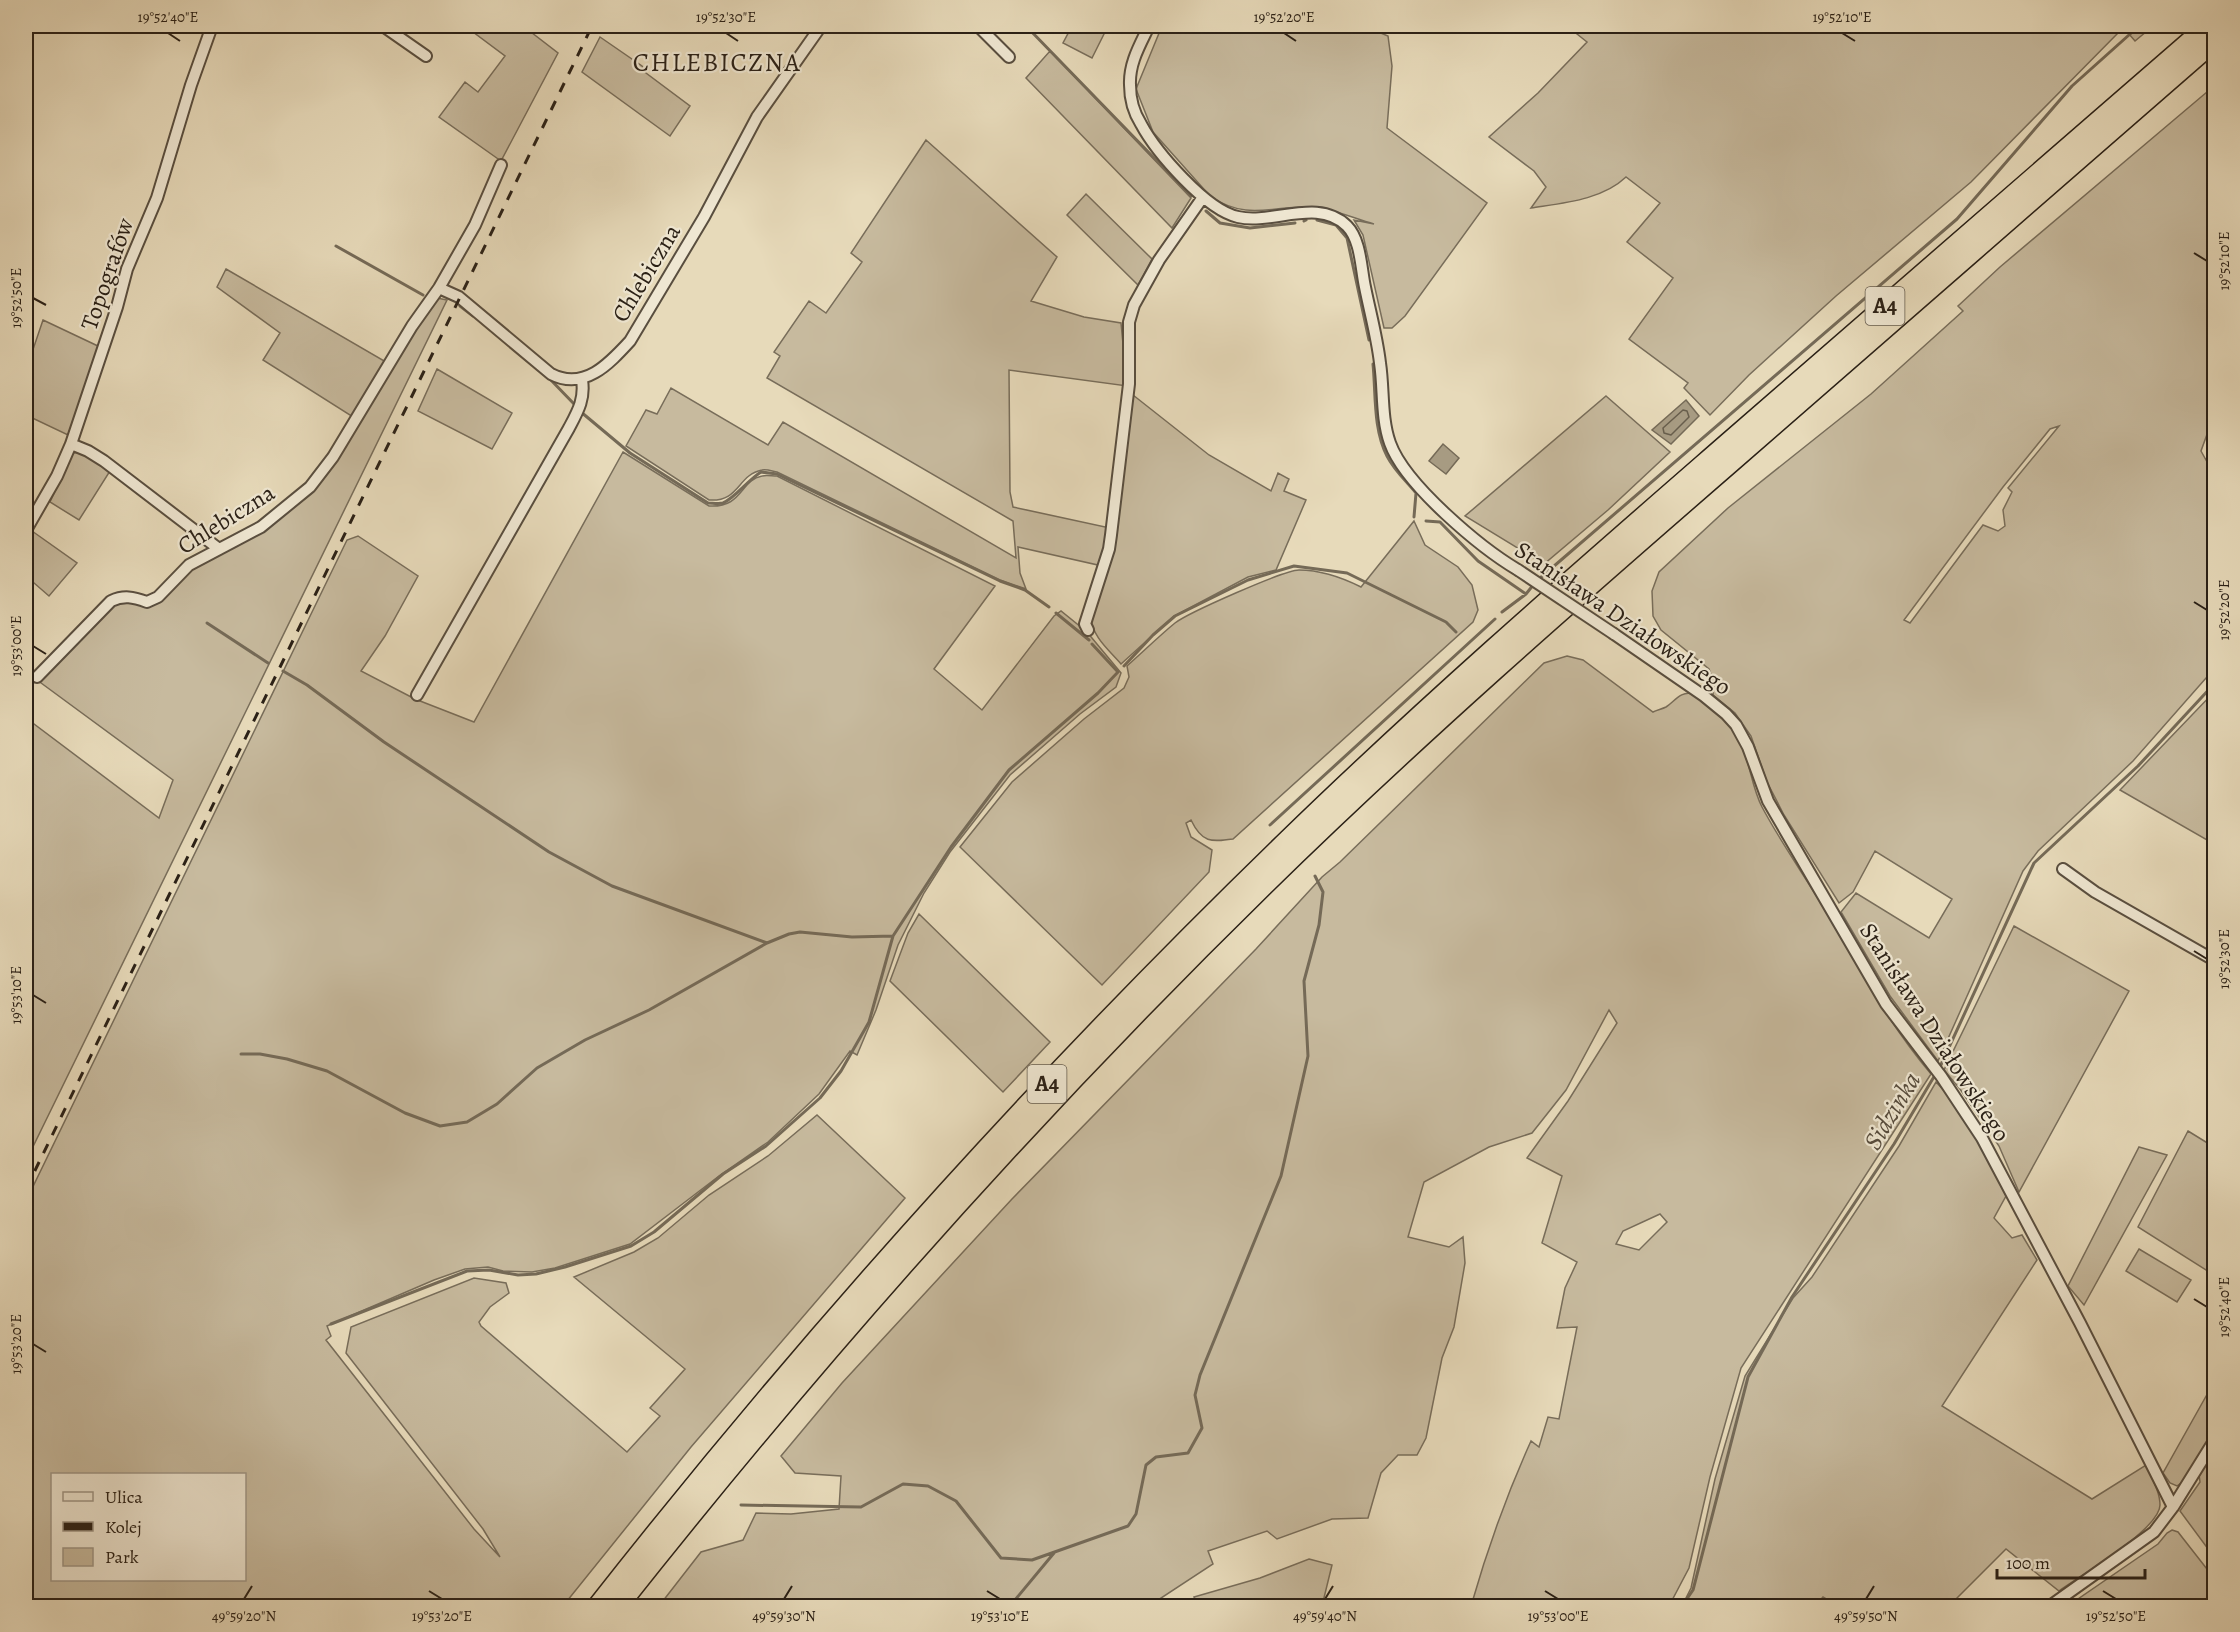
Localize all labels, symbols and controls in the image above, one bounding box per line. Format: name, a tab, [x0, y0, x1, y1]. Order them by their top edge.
text: 19°52'40"E	[138, 7, 198, 27]
text: 19°52'30"E	[696, 7, 756, 27]
text: 19°52'20"E	[1253, 7, 1315, 27]
text: 19°52'10"E	[1812, 7, 1872, 27]
district label: CHLEBICZNA	[633, 45, 801, 80]
street label: Topografów	[73, 214, 141, 334]
street label: Chlebiczna	[604, 217, 688, 328]
text: 19°52'10"E	[2214, 231, 2234, 291]
text: 19°52'50"E	[6, 268, 26, 328]
road number: A4	[1866, 287, 1904, 325]
street label: Chlebiczna	[171, 476, 281, 561]
street label: Stanisława Działowskiego	[1508, 534, 1738, 703]
text: 19°52'20"E	[2214, 579, 2234, 641]
text: 19°53'00"E	[6, 615, 26, 677]
street label: Stanisława Działowskiego	[1852, 916, 2018, 1148]
text: 19°52'30"E	[2214, 929, 2234, 989]
text: 19°53'10"E	[6, 966, 26, 1024]
road number: A4	[1028, 1065, 1066, 1103]
water label: Sidzinka	[1855, 1066, 1929, 1156]
text: 19°52'40"E	[2214, 1277, 2234, 1337]
text: 19°53'20"E	[6, 1314, 26, 1374]
legend	[51, 1473, 246, 1581]
text: Ulica	[105, 1485, 143, 1509]
text: Kolej	[105, 1515, 142, 1539]
scale bar	[1997, 1542, 2146, 1580]
text: Park	[105, 1545, 139, 1569]
text: 100 m	[2006, 1551, 2050, 1575]
text: 49°59'20"N	[212, 1606, 276, 1626]
text: 19°53'20"E	[412, 1606, 472, 1626]
text: 49°59'30"N	[752, 1606, 816, 1626]
text: 19°53'10"E	[971, 1606, 1029, 1626]
text: 49°59'40"N	[1293, 1606, 1357, 1626]
text: 19°53'00"E	[1527, 1606, 1589, 1626]
text: 49°59'50"N	[1834, 1606, 1898, 1626]
text: 19°52'50"E	[2086, 1606, 2146, 1626]

